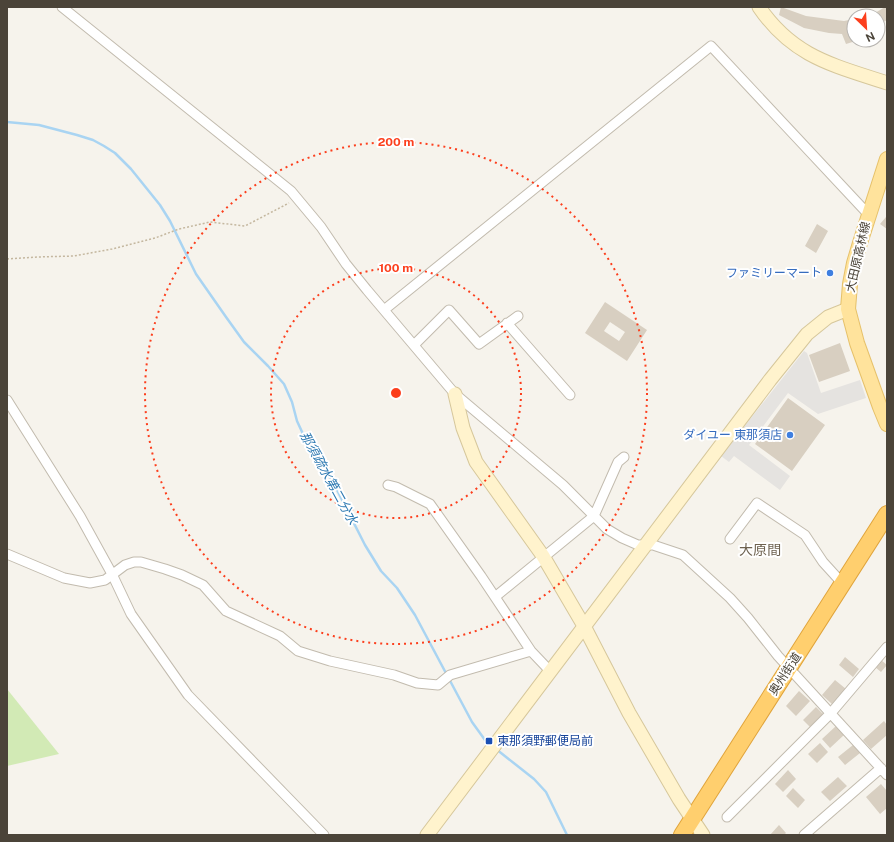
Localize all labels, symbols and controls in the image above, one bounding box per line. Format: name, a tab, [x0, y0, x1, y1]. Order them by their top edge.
north arrow	[846, 8, 886, 48]
text: N	[864, 30, 877, 44]
text: 200 m	[378, 135, 414, 149]
street label: 大田原高林線	[843, 220, 873, 294]
text: 100 m	[379, 261, 413, 275]
place label: ファミリーマート	[726, 266, 822, 280]
marker: ファミリーマート	[825, 268, 835, 278]
centre of rings	[389, 386, 403, 400]
place label: ダイユー 東那須店	[683, 428, 782, 442]
water label: 那須疏水第二分水	[297, 429, 362, 529]
marker: ダイユー 東那須店	[785, 430, 795, 440]
district label: 大原間	[739, 542, 781, 558]
street label: 奥州街道	[766, 650, 804, 698]
place label: 東那須野郵便局前	[497, 734, 593, 748]
marker: 東那須野郵便局前	[484, 736, 494, 746]

